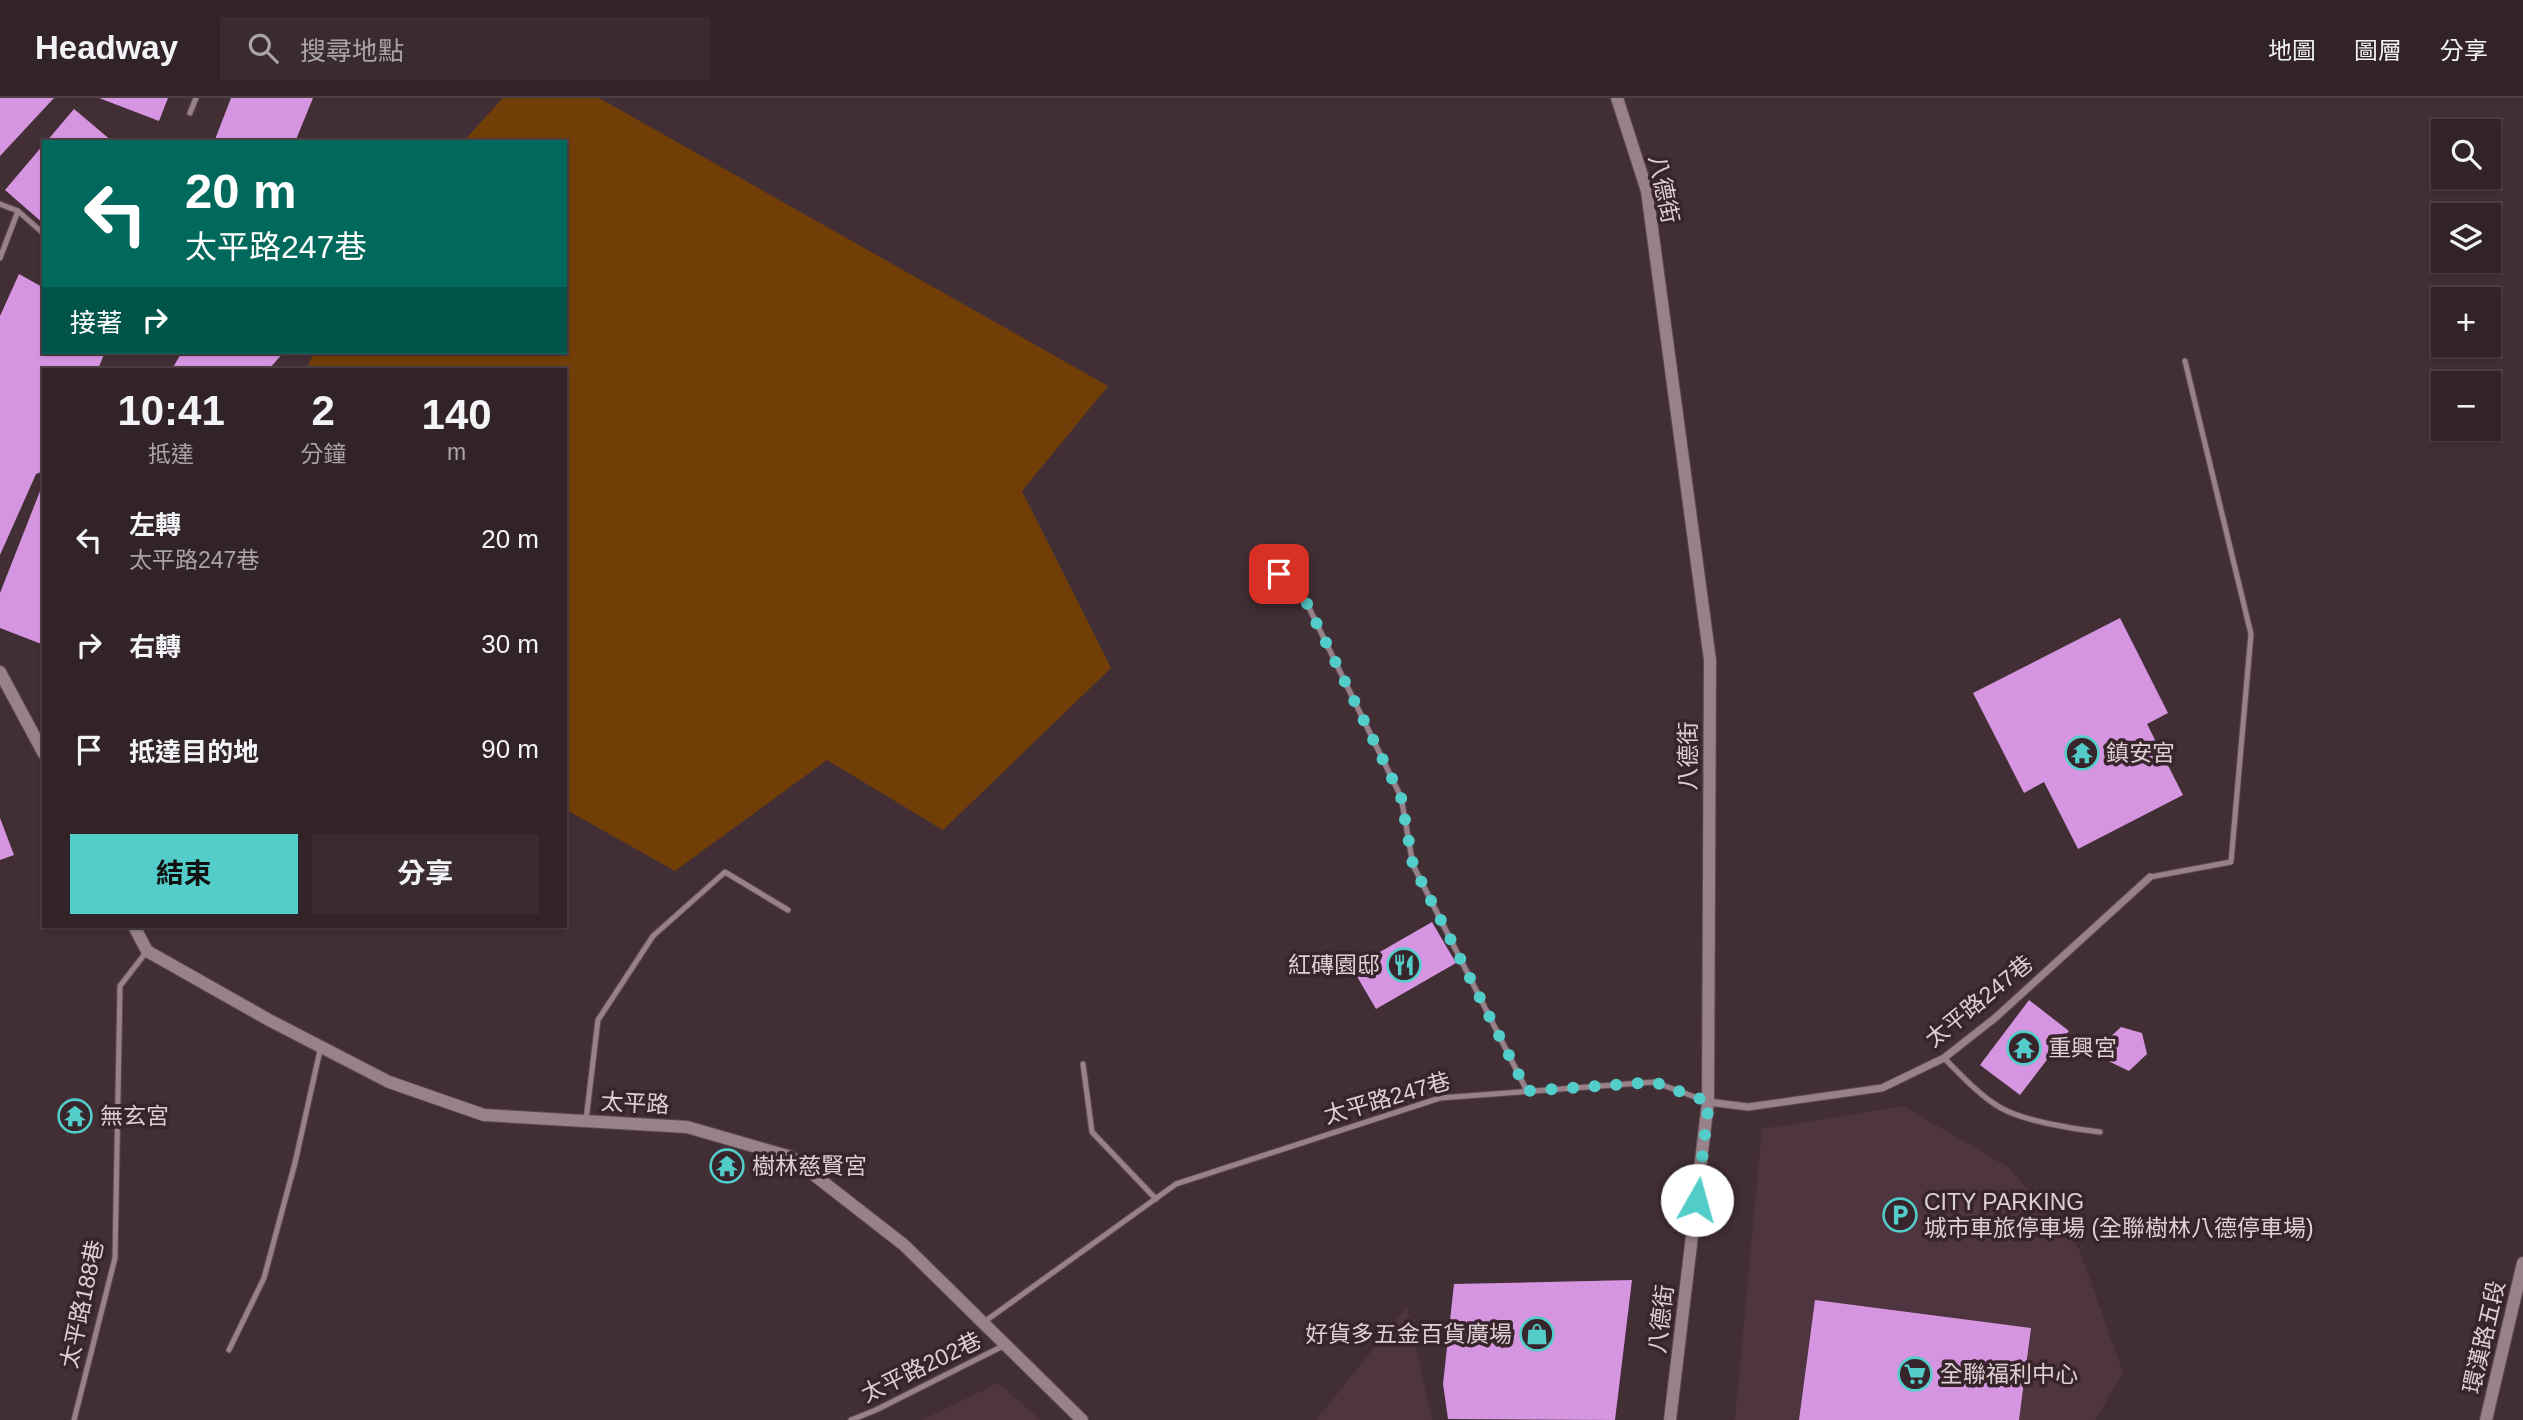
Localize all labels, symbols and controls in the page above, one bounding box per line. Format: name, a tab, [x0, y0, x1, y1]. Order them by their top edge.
search box	[220, 17, 710, 80]
text: Headway	[35, 29, 178, 66]
icon: search	[244, 29, 282, 67]
text: 搜尋地點	[300, 36, 404, 66]
text: 地圖	[2268, 37, 2316, 64]
text: 圖層	[2354, 37, 2402, 64]
text: 分享	[2440, 37, 2488, 64]
map controls	[2431, 119, 2501, 441]
button: search	[2431, 119, 2501, 189]
street label: 八德街	[1644, 153, 1684, 225]
text: 20 m	[185, 164, 297, 218]
icon: left	[70, 168, 161, 259]
button: layers	[2431, 203, 2501, 273]
text: 太平路247巷	[185, 229, 366, 265]
button: +	[2431, 287, 2501, 357]
icon: right	[136, 301, 174, 339]
text: 接著	[70, 308, 122, 338]
button: −	[2431, 371, 2501, 441]
text: 10:41	[117, 387, 225, 434]
text: 2	[311, 387, 335, 434]
text: 140	[422, 391, 492, 438]
text: m	[447, 439, 466, 465]
text: 抵達	[148, 441, 194, 467]
text: 分鐘	[300, 441, 346, 467]
text: 左轉	[129, 510, 181, 540]
icon: left	[70, 521, 108, 559]
text: 20 m	[481, 524, 539, 554]
pin	[1249, 544, 1309, 604]
text: 太平路247巷	[129, 547, 259, 573]
icon: arrive	[1260, 555, 1298, 593]
icon: right	[70, 626, 108, 664]
text: 30 m	[481, 629, 539, 659]
text: 右轉	[129, 632, 181, 662]
street label: 八德街	[1675, 722, 1701, 791]
icon: arrive	[70, 731, 108, 769]
text: 90 m	[481, 734, 539, 764]
temple icon: 鎮安宮	[2063, 734, 2101, 772]
text: 抵達目的地	[129, 737, 259, 767]
place label: 鎮安宮	[2106, 740, 2175, 766]
button: 結束	[70, 834, 298, 914]
button: 分享	[312, 834, 539, 914]
restaurant icon: 紅磚園邸	[1385, 946, 1423, 984]
street label: 太平路247巷	[1920, 950, 2038, 1052]
place label: 紅磚園邸	[1288, 952, 1380, 978]
temple icon: 重興宮	[2005, 1029, 2043, 1067]
place label: 重興宮	[2048, 1035, 2117, 1061]
street label: 太平路247巷	[1321, 1068, 1453, 1128]
street label: 太平路	[600, 1088, 670, 1118]
temple icon: 無玄宮	[56, 1097, 94, 1135]
place label: 無玄宮	[100, 1103, 169, 1129]
temple icon: 樹林慈賢宮	[708, 1147, 746, 1185]
place label: 樹林慈賢宮	[752, 1153, 867, 1179]
position arrow	[1660, 1163, 1734, 1237]
place label: CITY PARKING 城市車旅停車場 (全聯樹林八德停車場)	[1924, 1189, 2314, 1241]
parking icon: CITY PARKING 城市車旅停車場 (全聯樹林八德停車場)	[1881, 1196, 1919, 1234]
street label: 太平路188巷	[56, 1238, 108, 1370]
street label: 環漢路五段	[2458, 1278, 2510, 1396]
street label: 八德街	[1644, 1283, 1678, 1355]
shop icon: 好貨多五金百貨廣場	[1518, 1315, 1556, 1353]
place label: 好貨多五金百貨廣場	[1305, 1321, 1512, 1347]
street label: 太平路202巷	[857, 1327, 985, 1407]
supermarket icon: 全聯福利中心	[1896, 1355, 1934, 1393]
place label: 全聯福利中心	[1940, 1361, 2078, 1387]

